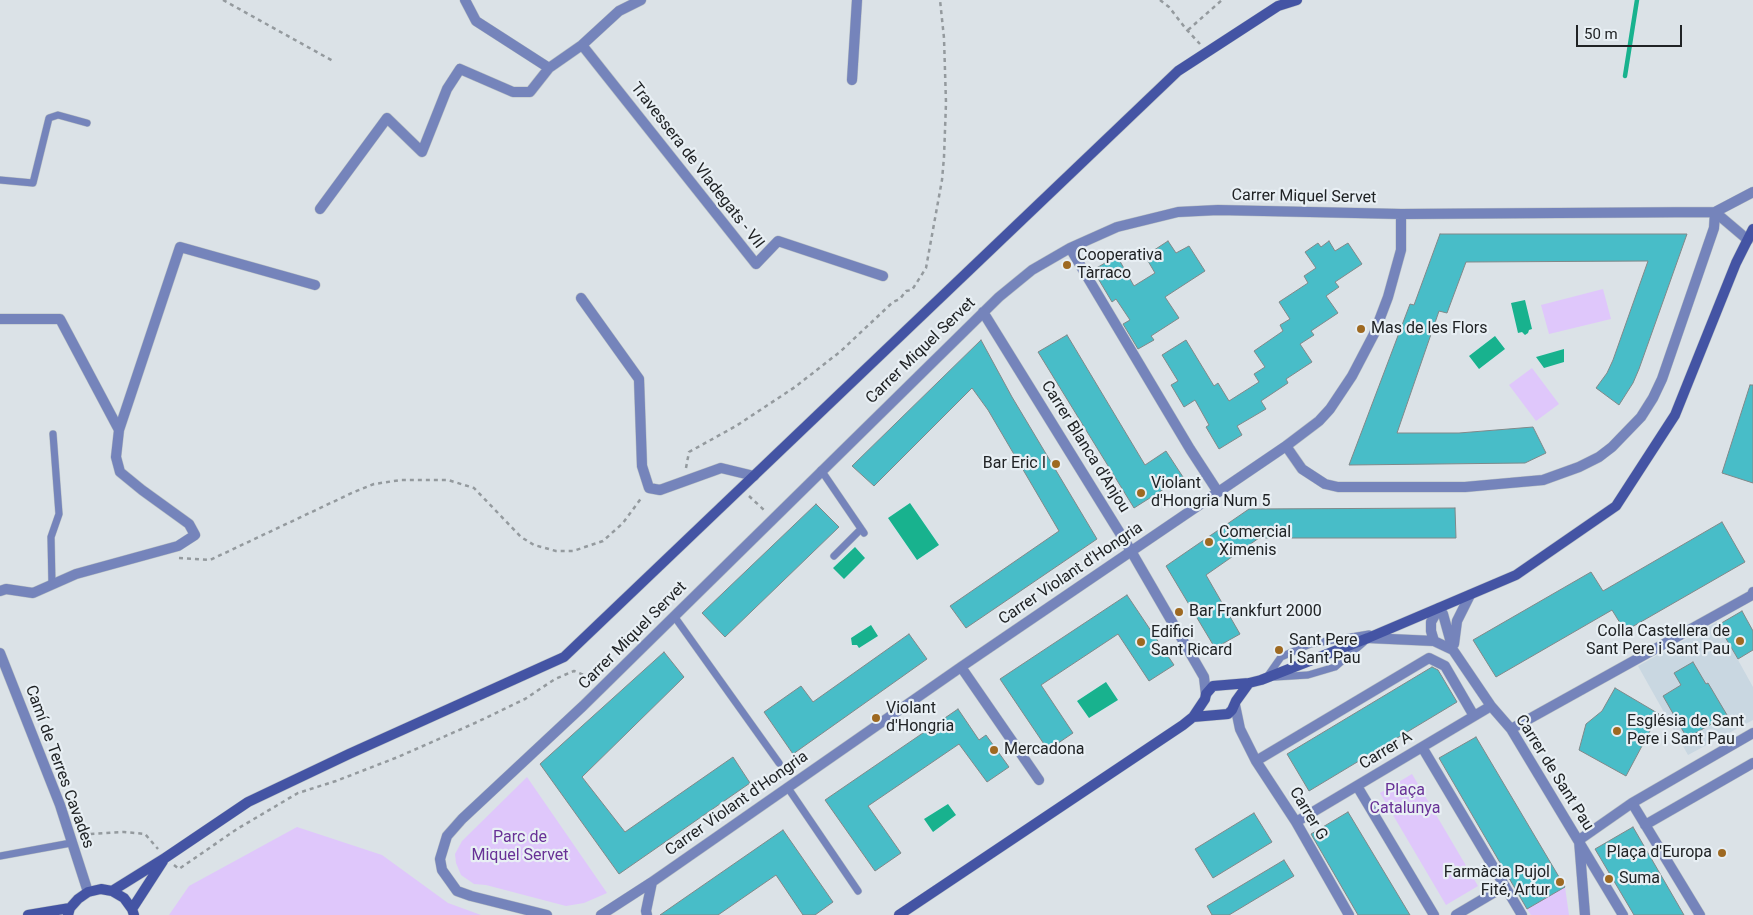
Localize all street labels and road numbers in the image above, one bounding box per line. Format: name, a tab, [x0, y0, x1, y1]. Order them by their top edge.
street label: Travessera de Vladegats - VII	[626, 79, 768, 253]
street label: Carrer Miquel Servet	[1231, 186, 1377, 208]
street label: Carrer Miquel Servet	[862, 294, 980, 408]
street label: Carrer Blanca d'Anjou	[1037, 377, 1133, 517]
street label: Carrer Violant d'Hongria	[995, 519, 1147, 629]
street label: Carrer Miquel Servet	[575, 578, 691, 694]
street label: Camí de Terres Cavades	[21, 683, 97, 851]
street label: Carrer de Sant Pau	[1511, 712, 1597, 834]
street label: Carrer A	[1356, 728, 1416, 774]
street label: Carrer Violant d'Hongria	[662, 747, 812, 861]
street label: Carrer G	[1285, 784, 1331, 844]

